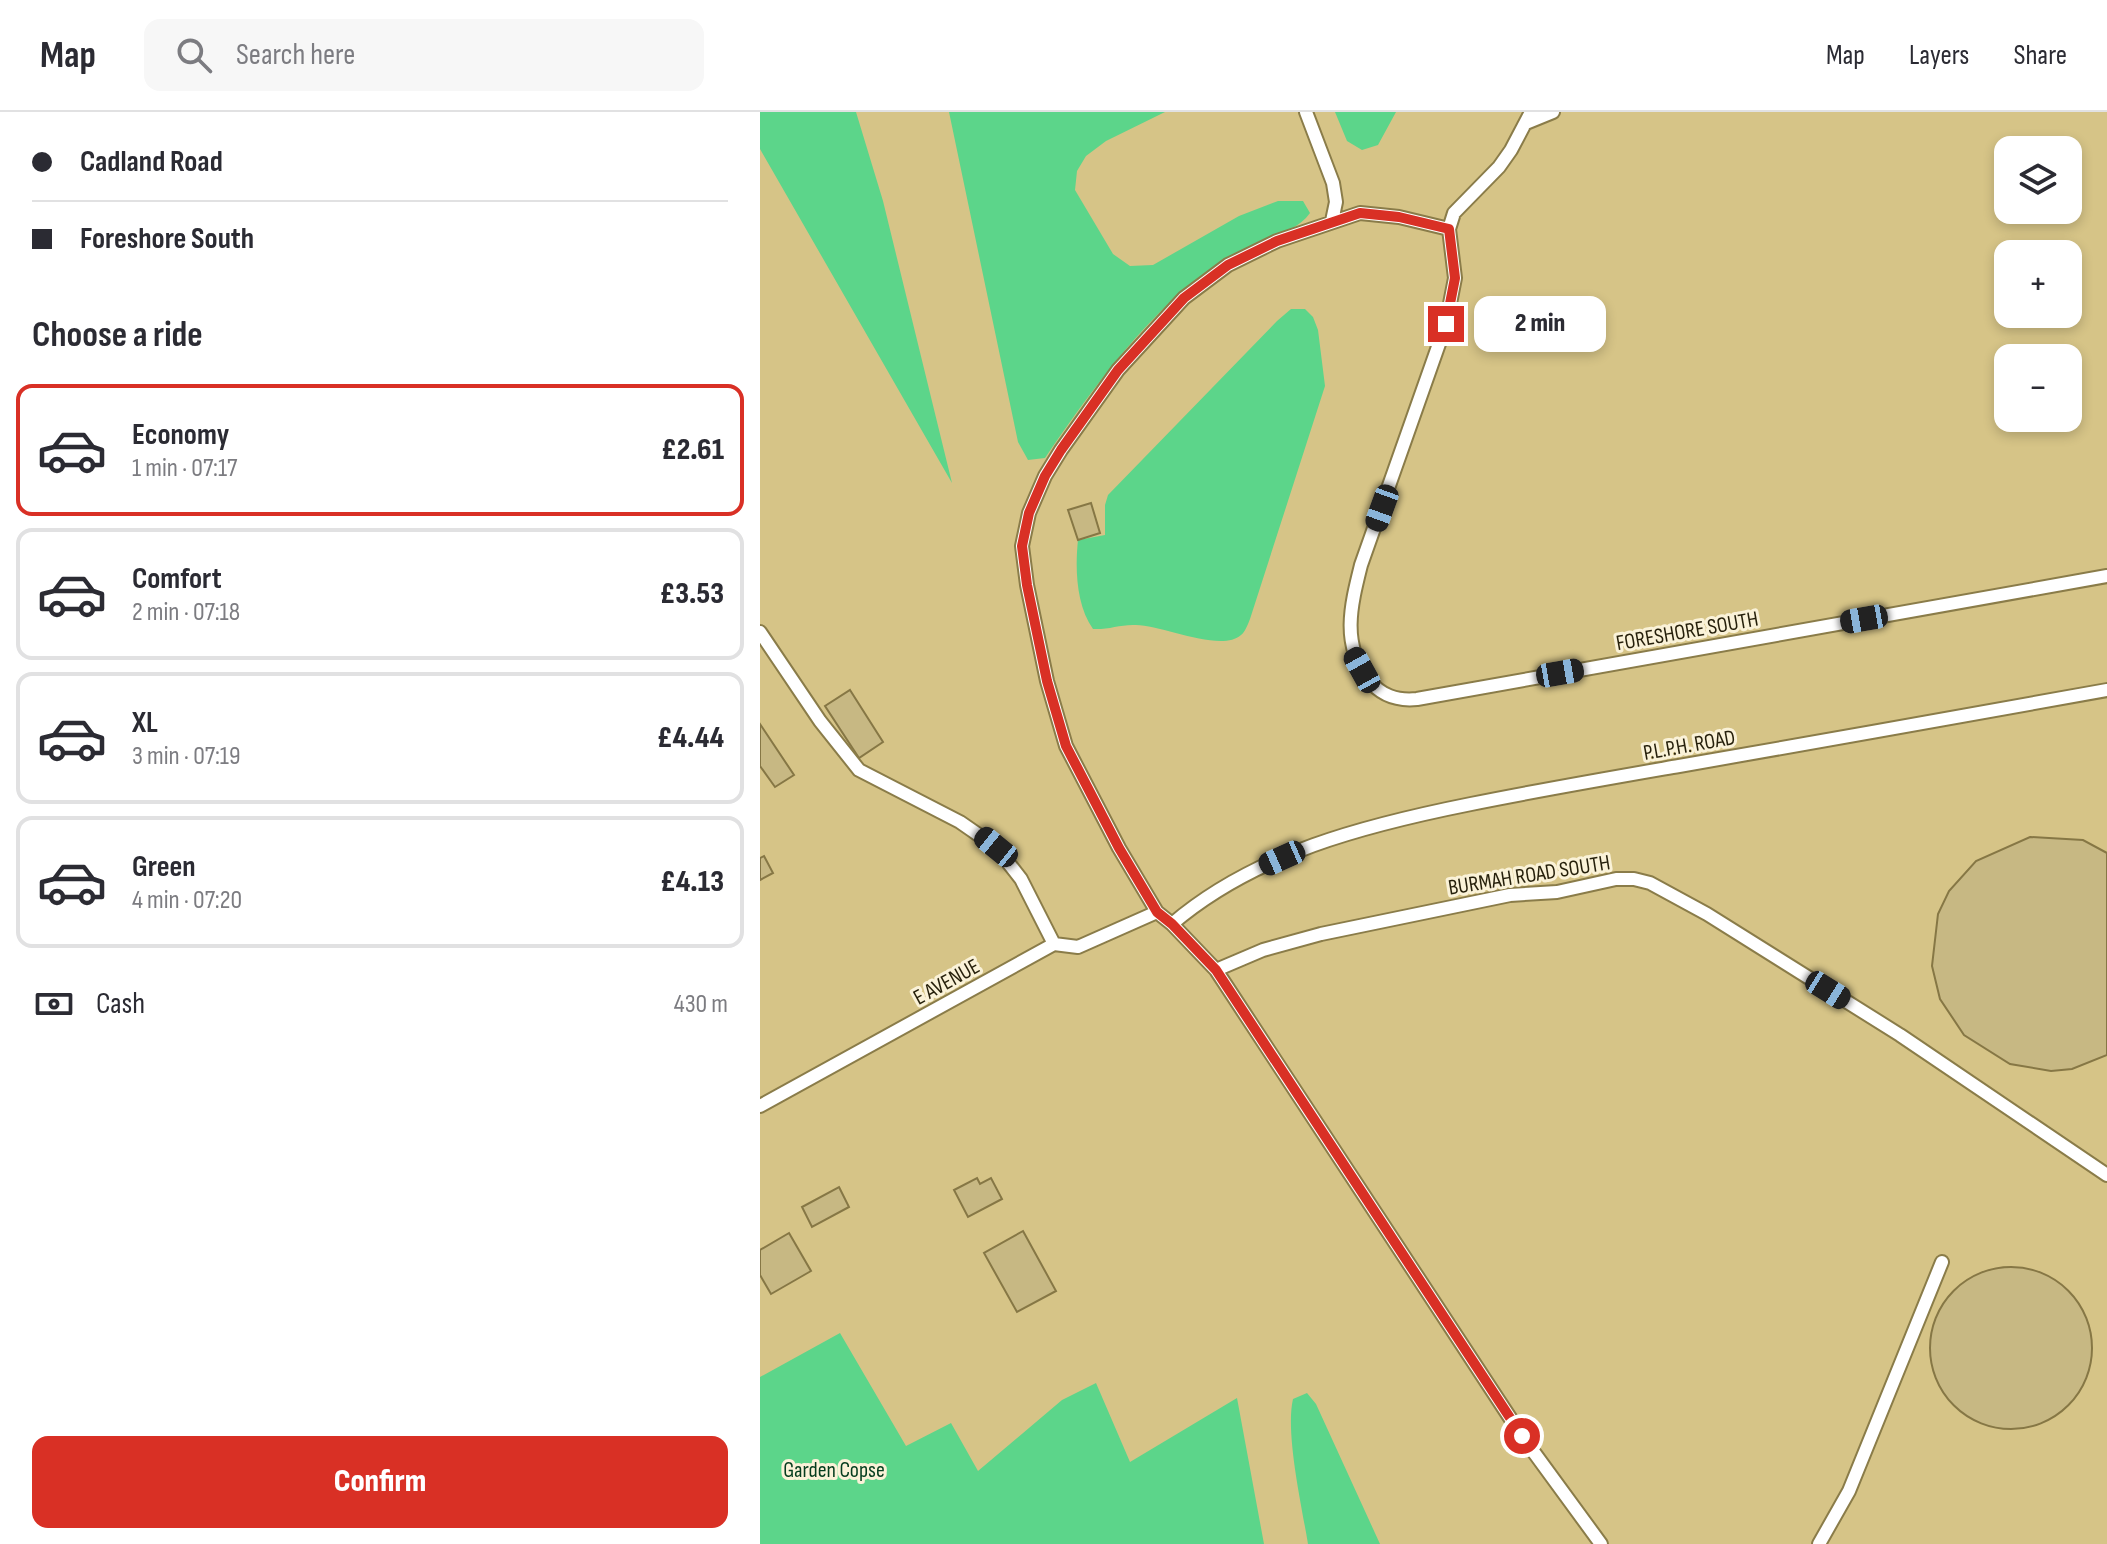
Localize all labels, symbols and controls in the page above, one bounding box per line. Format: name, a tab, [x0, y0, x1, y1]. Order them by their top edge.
search box	[144, 19, 704, 91]
text: Map	[40, 33, 96, 78]
icon: search	[172, 33, 216, 77]
text: Search here	[236, 37, 355, 73]
text: Map	[1826, 39, 1865, 72]
text: Layers	[1909, 39, 1969, 72]
text: Share	[2013, 39, 2067, 72]
map controls	[1994, 136, 2082, 432]
button: layers	[1994, 136, 2082, 224]
text: Cadland Road	[80, 144, 223, 180]
text: Foreshore South	[80, 221, 254, 257]
button: +	[1994, 240, 2082, 328]
callout: 2 min	[1474, 296, 1606, 352]
route end	[1428, 306, 1464, 342]
text: 2 min	[1515, 308, 1565, 339]
text: Choose a ride	[32, 314, 203, 357]
button: −	[1994, 344, 2082, 432]
icon: car	[36, 414, 108, 486]
text: Economy	[132, 417, 229, 453]
text: £2.61	[661, 432, 724, 468]
text: 1 min · 07:17	[132, 453, 237, 484]
car	[1363, 481, 1401, 535]
icon: car	[36, 558, 108, 630]
text: Comfort	[132, 561, 222, 597]
text: £3.53	[660, 576, 724, 612]
text: 2 min · 07:18	[132, 597, 240, 628]
car	[1838, 603, 1890, 635]
street label: FORESHORE SOUTH	[1614, 606, 1760, 657]
car	[1340, 643, 1384, 697]
car	[1534, 657, 1586, 689]
icon: car	[36, 702, 108, 774]
text: XL	[132, 705, 158, 741]
text: £4.44	[657, 720, 724, 756]
street label: P.L.P.H. ROAD	[1641, 724, 1737, 767]
text: 3 min · 07:19	[132, 741, 240, 772]
car	[970, 823, 1022, 871]
car	[1255, 837, 1309, 879]
icon: car	[36, 846, 108, 918]
text: Green	[132, 849, 196, 885]
street label: BURMAH ROAD SOUTH	[1446, 849, 1612, 902]
text: £4.13	[660, 864, 724, 900]
text: 4 min · 07:20	[132, 885, 242, 916]
street label: E AVENUE	[909, 953, 985, 1011]
car	[1801, 967, 1855, 1013]
icon: cash	[32, 982, 76, 1026]
text: Cash	[96, 986, 145, 1022]
text: 430 m	[674, 989, 728, 1020]
route start	[1504, 1418, 1540, 1454]
button: Confirm	[32, 1436, 728, 1528]
park label: Garden Copse	[783, 1457, 885, 1484]

